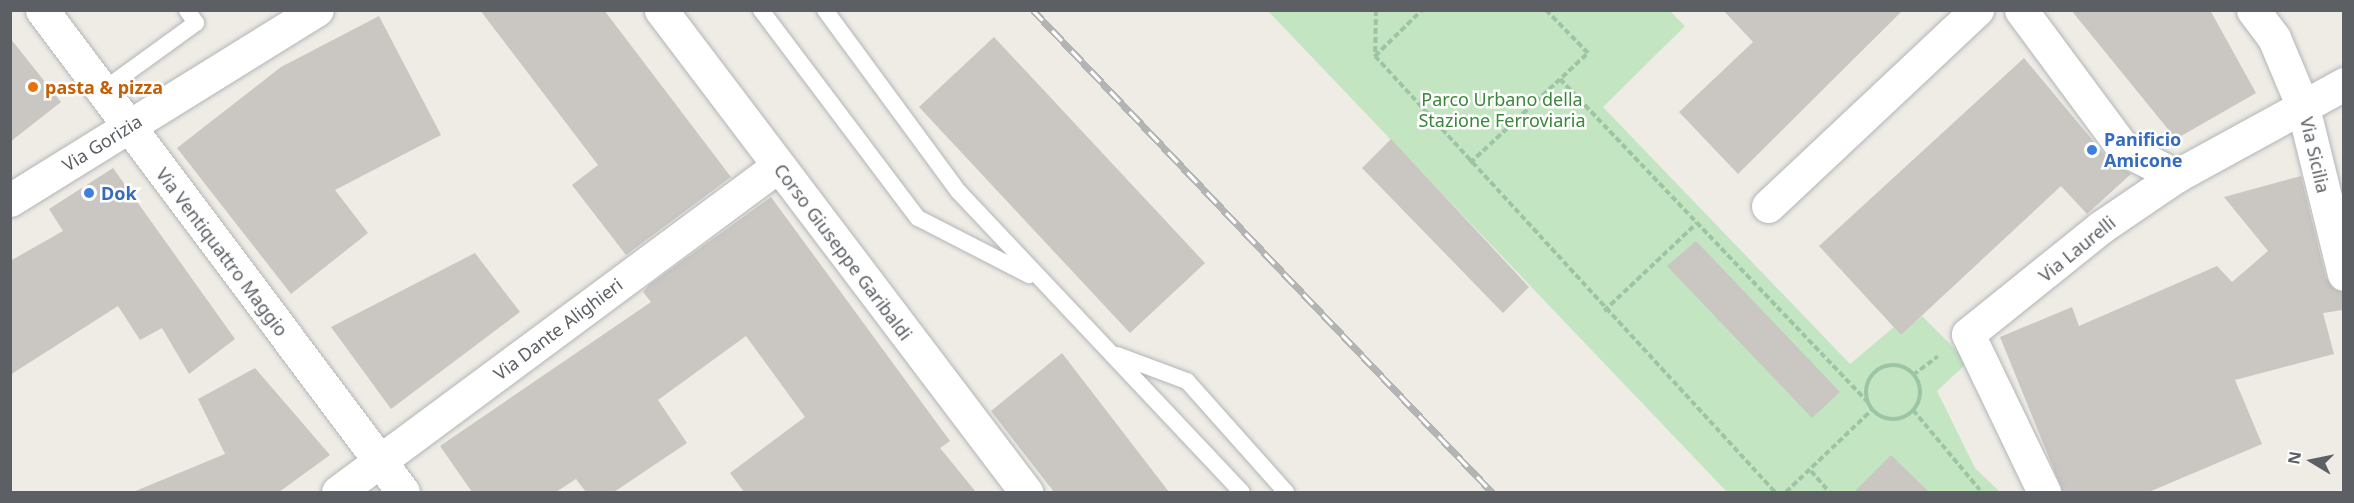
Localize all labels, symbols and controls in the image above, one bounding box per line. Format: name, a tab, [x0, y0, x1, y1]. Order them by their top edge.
place label: pasta & pizza	[45, 76, 163, 98]
marker: pasta & pizza	[26, 80, 40, 94]
park label: Parco Urbano della Stazione Ferroviaria	[1418, 89, 1586, 132]
street label: Via Gorizia	[58, 110, 146, 176]
street label: Via Sicilia	[2296, 115, 2334, 195]
place label: Panificio Amicone	[2104, 129, 2182, 172]
marker: Panificio Amicone	[2085, 143, 2099, 157]
street label: Corso Giuseppe Garibaldi	[770, 160, 916, 344]
street label: Via Ventiquattro Maggio	[152, 164, 292, 340]
place label: Dok	[101, 182, 137, 204]
marker: Dok	[82, 186, 96, 200]
street label: Via Laurelli	[2034, 212, 2120, 286]
street label: Via Dante Alighieri	[489, 274, 627, 384]
north arrow	[2282, 431, 2342, 491]
text: N	[2282, 450, 2306, 466]

